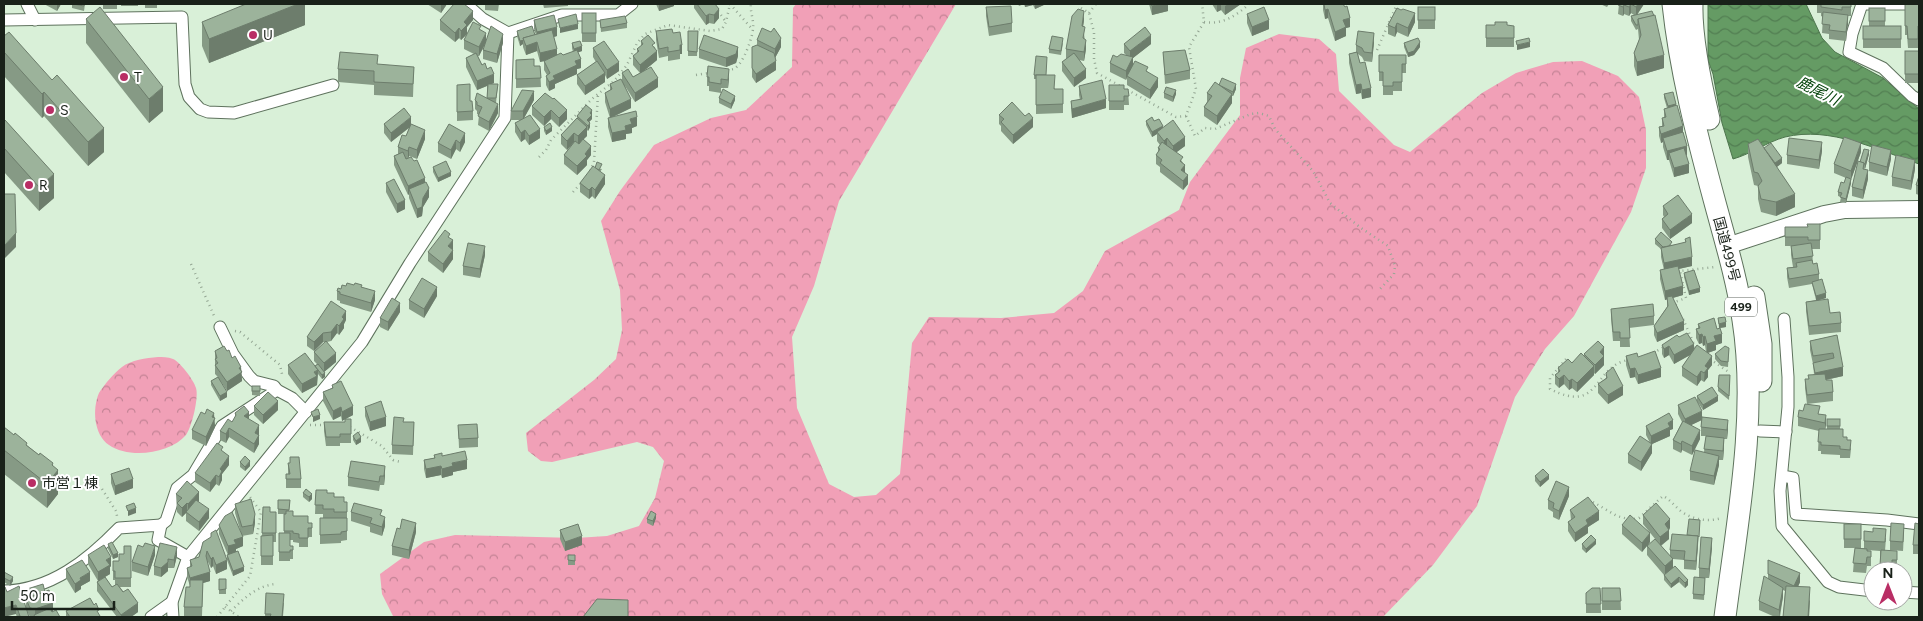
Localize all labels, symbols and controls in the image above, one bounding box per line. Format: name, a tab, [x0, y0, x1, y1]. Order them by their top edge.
place label: U	[263, 27, 273, 44]
marker: U	[247, 29, 259, 41]
place label: T	[134, 69, 142, 86]
marker: T	[118, 71, 130, 83]
water label: 鹿尾川	[1794, 73, 1844, 110]
place label: S	[60, 102, 69, 119]
marker: S	[44, 104, 56, 116]
place label: R	[39, 177, 48, 194]
marker: R	[23, 179, 35, 191]
street label: 国道499号	[1710, 215, 1743, 283]
road number: 499	[1725, 298, 1757, 316]
place label: 市営１棟	[42, 475, 98, 492]
marker: 市営１棟	[26, 477, 38, 489]
north arrow	[1863, 561, 1913, 611]
text: N	[1883, 565, 1893, 582]
scale bar	[12, 578, 115, 610]
text: 50 m	[20, 587, 55, 605]

